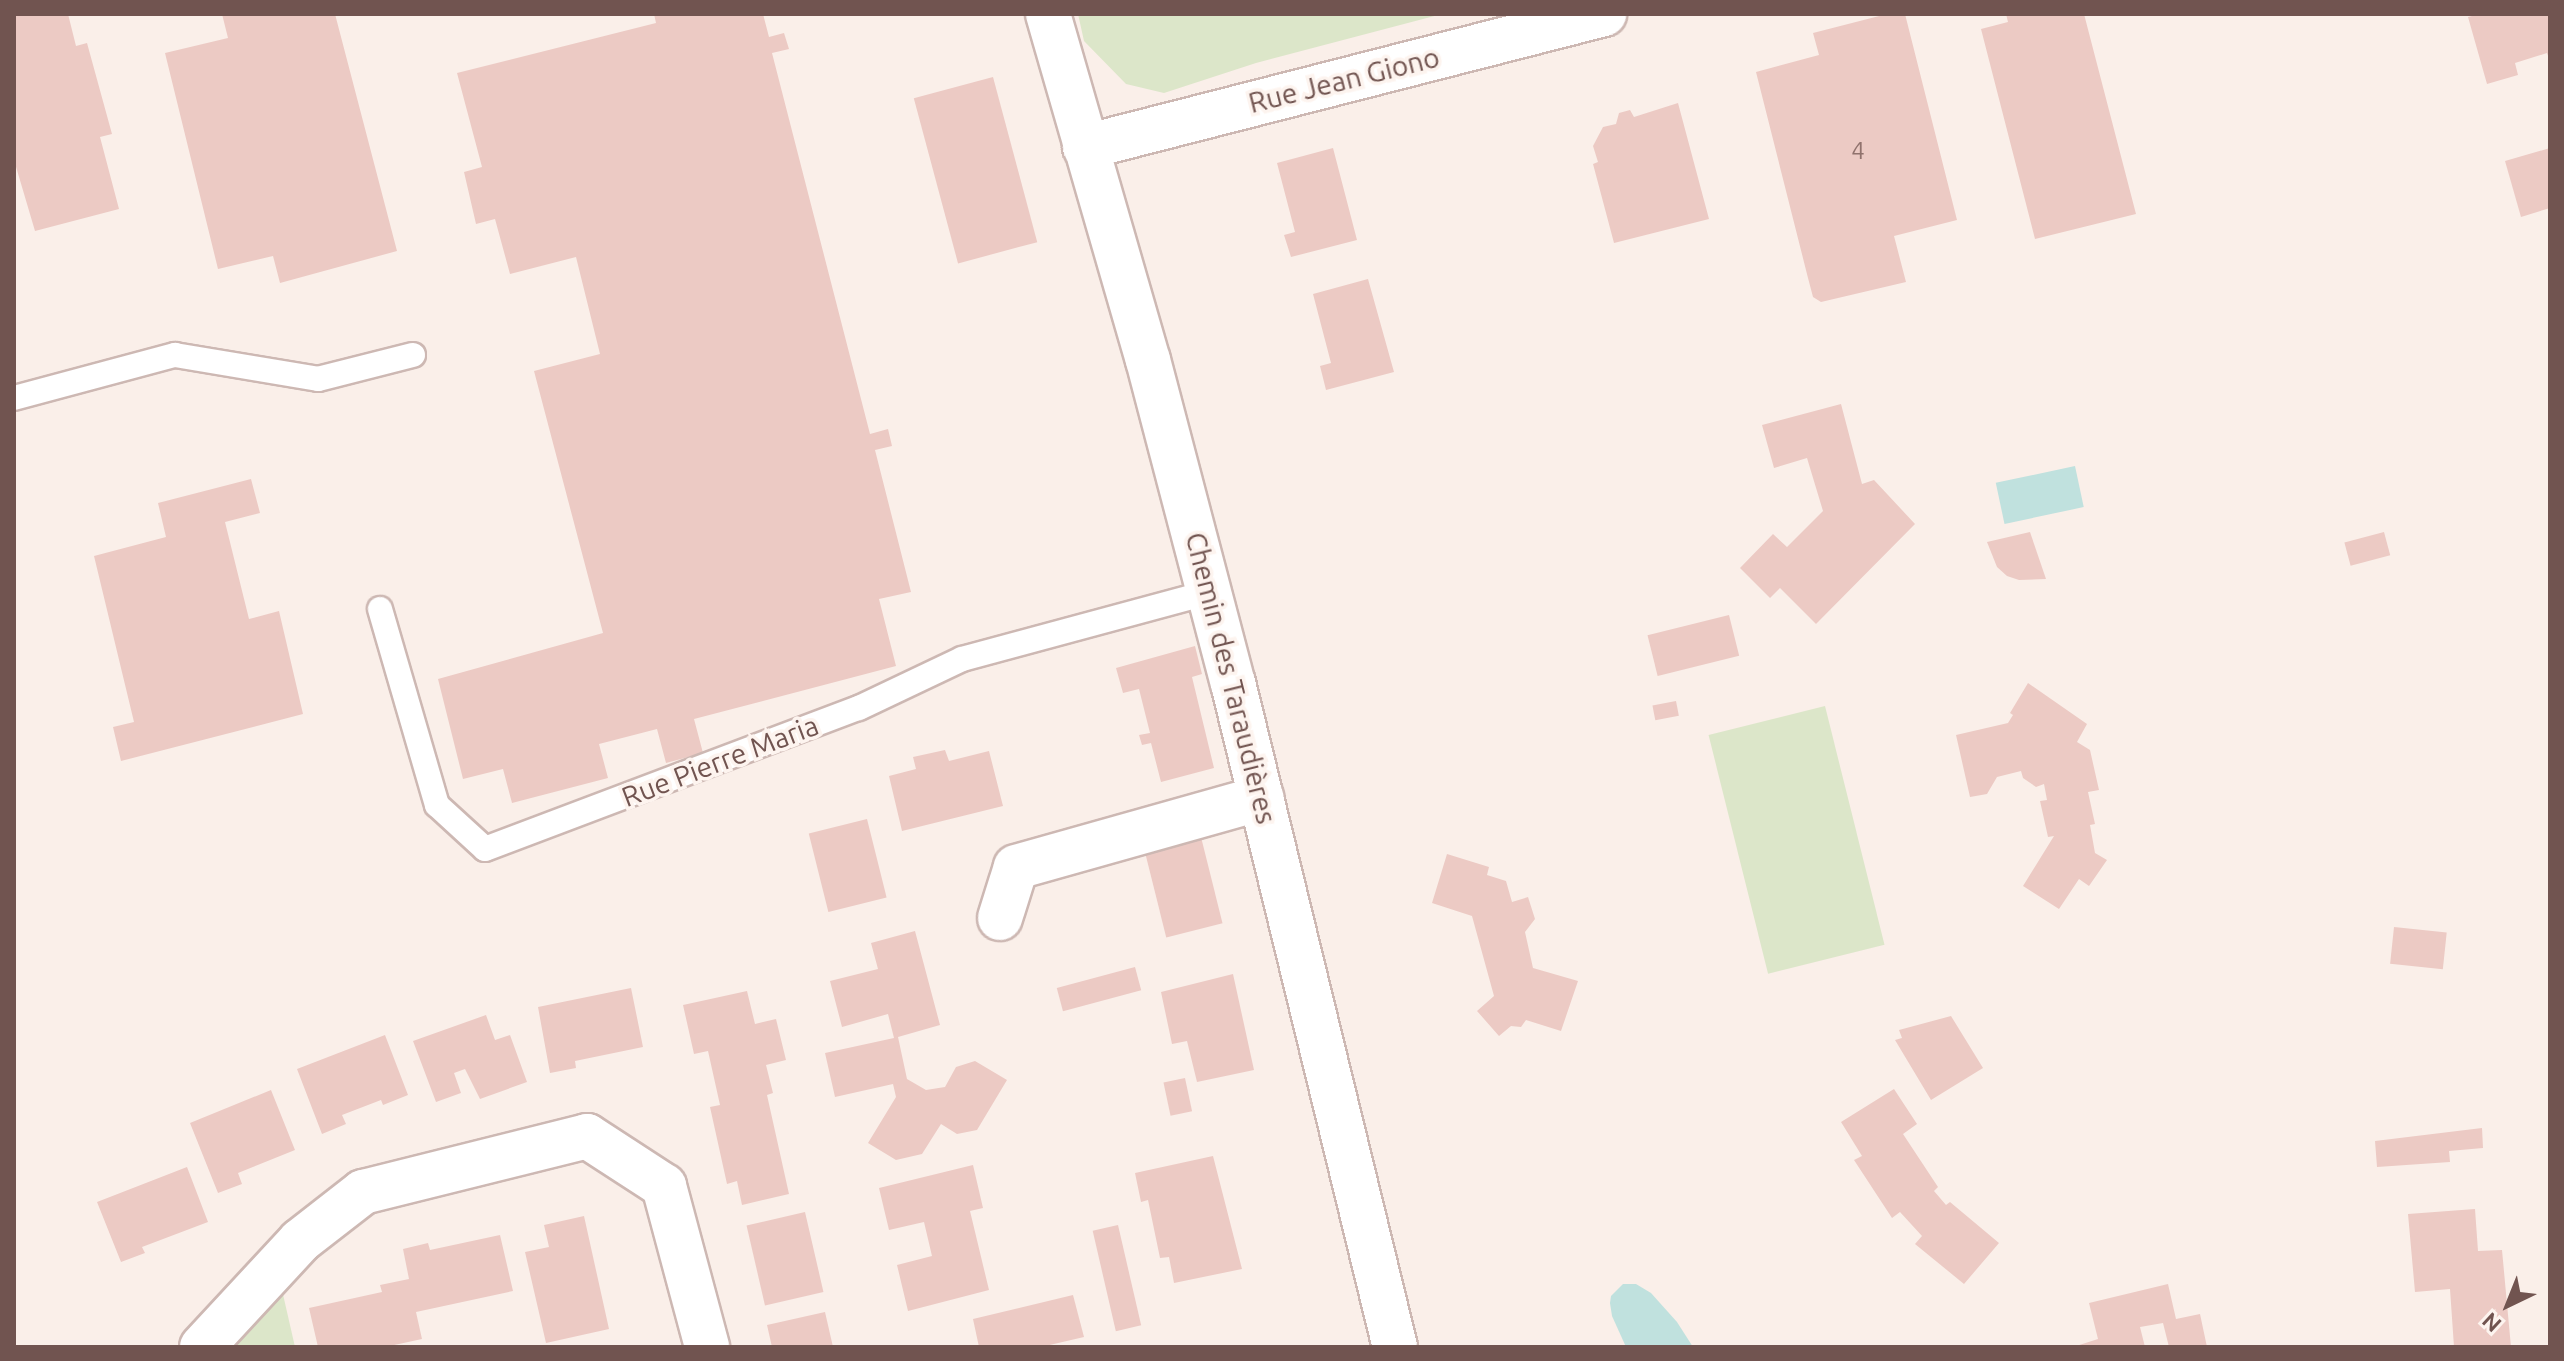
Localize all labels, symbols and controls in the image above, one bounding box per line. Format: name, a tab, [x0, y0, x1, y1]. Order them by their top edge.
street label: Rue Jean Giono	[1245, 40, 1443, 120]
house number: 4	[1851, 137, 1865, 165]
street label: Chemin des Taraudières	[1179, 529, 1283, 827]
street label: Rue Pierre Maria	[617, 708, 823, 814]
north arrow	[2468, 1265, 2548, 1345]
text: N	[2477, 1308, 2506, 1338]

